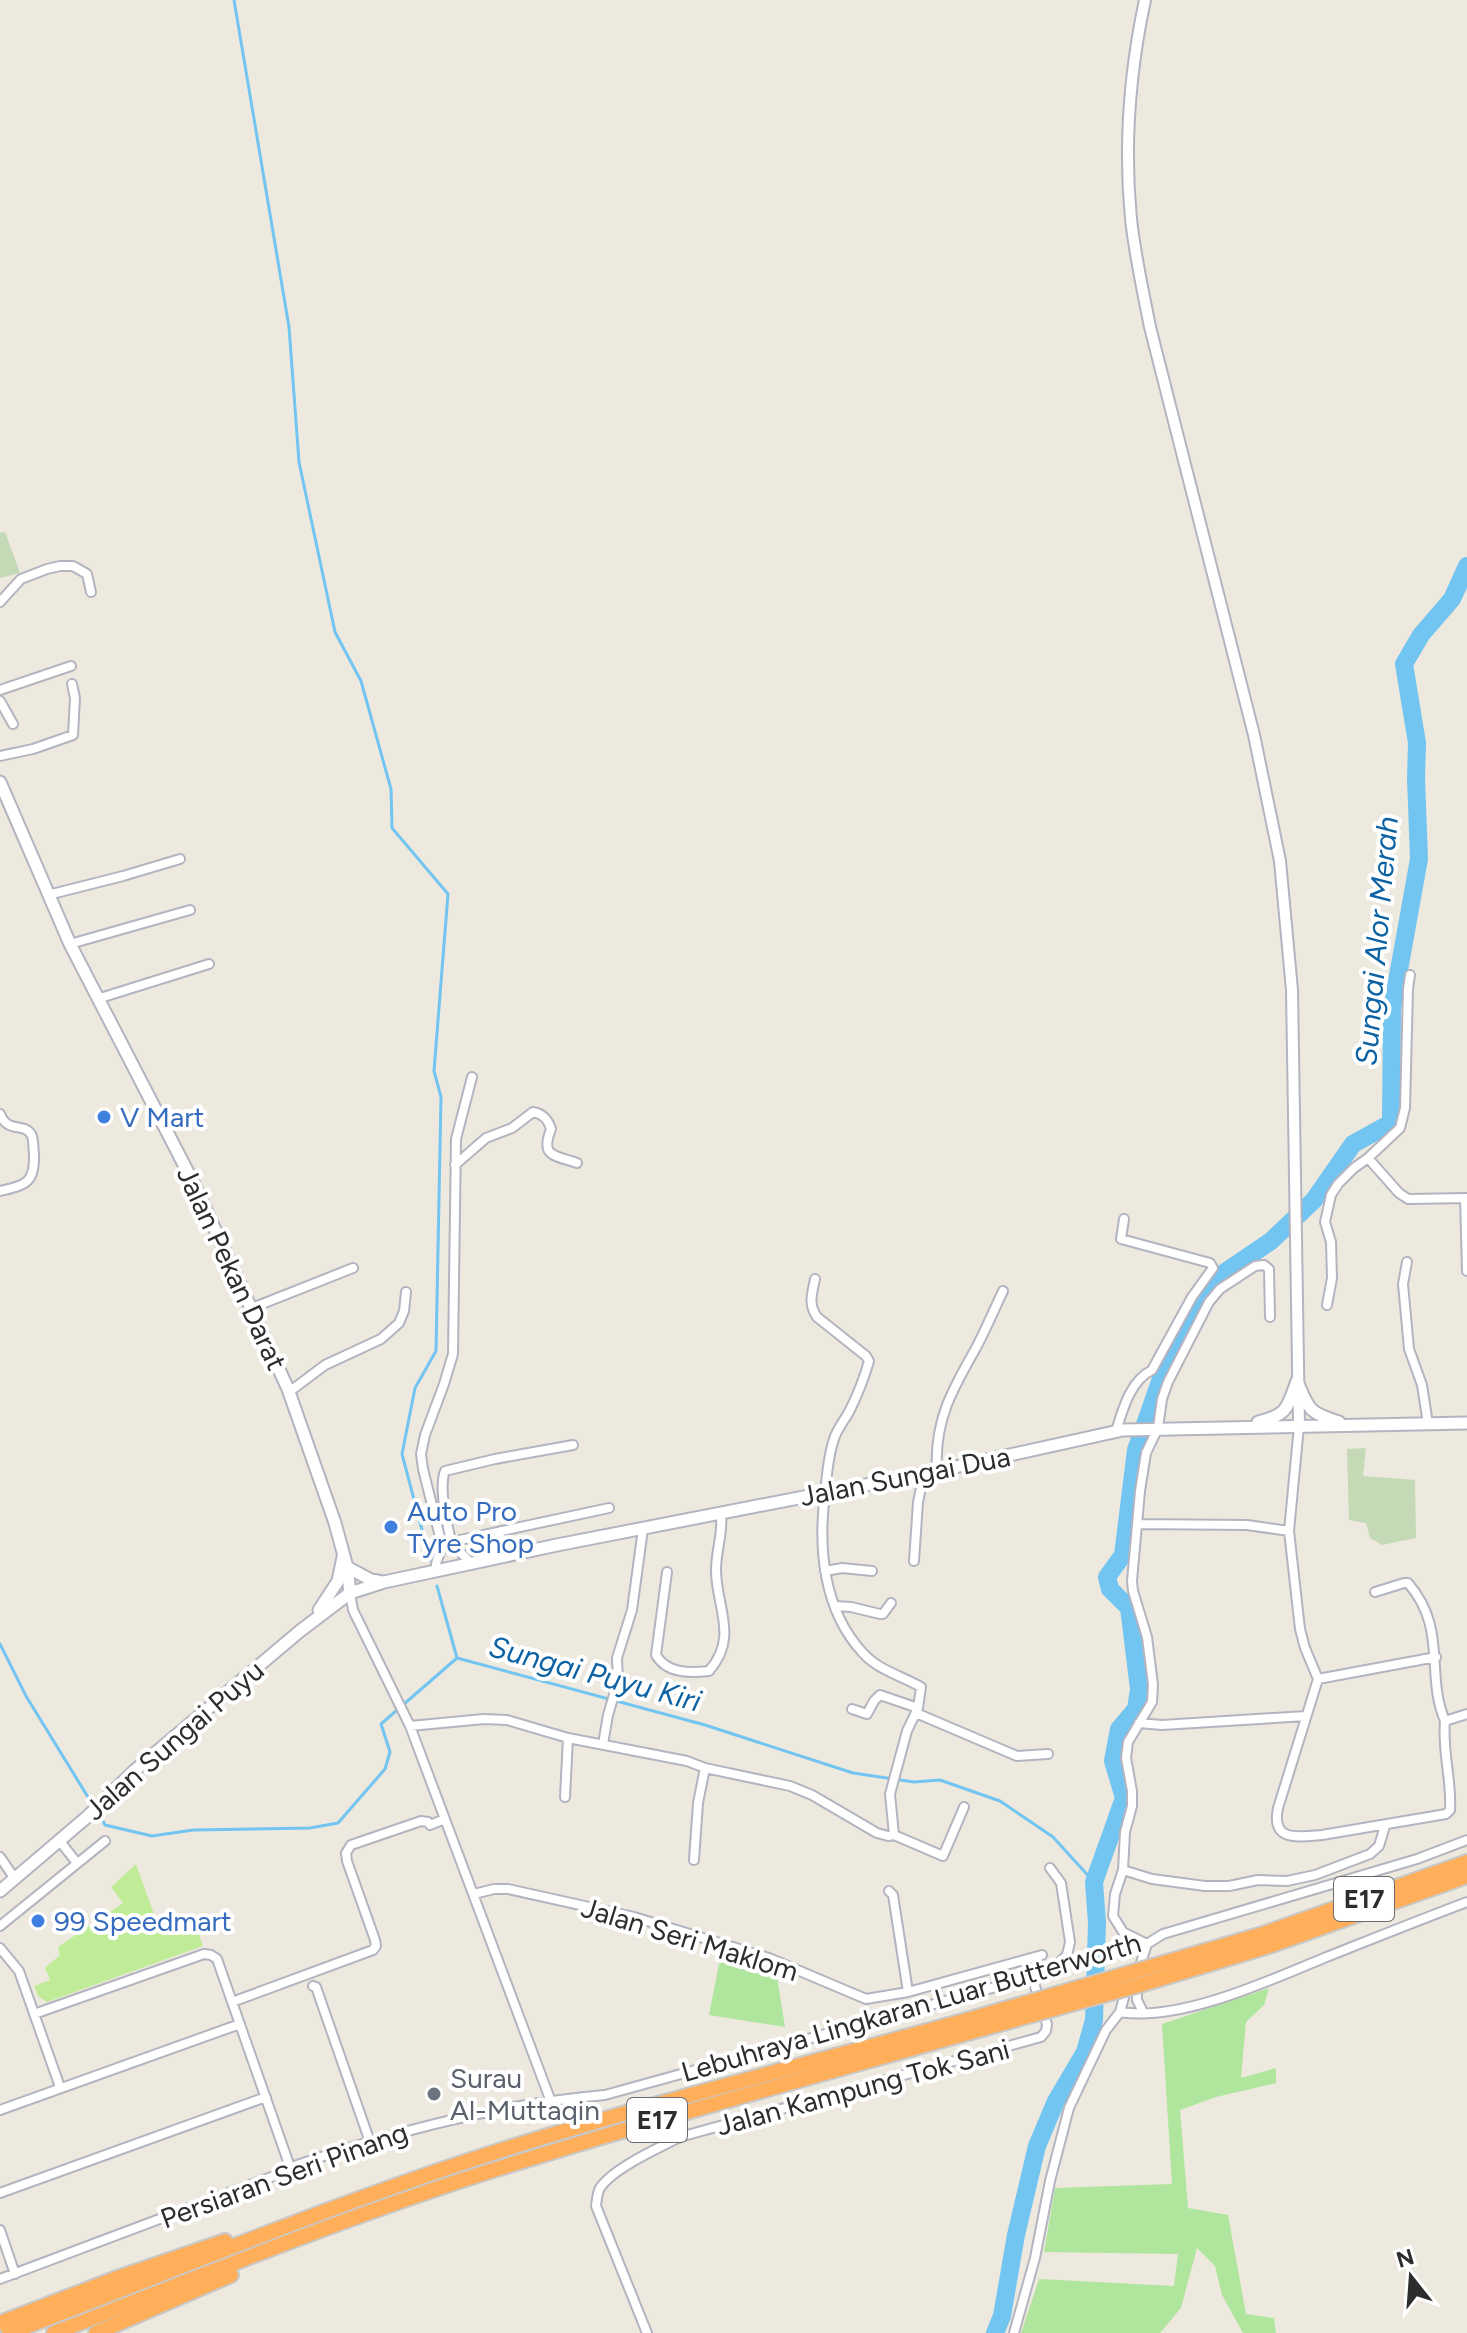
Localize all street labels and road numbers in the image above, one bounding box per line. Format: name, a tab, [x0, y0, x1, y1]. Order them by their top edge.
street label: Jalan Pekan Darat	[170, 1161, 294, 1375]
street label: Jalan Sungai Dua	[797, 1439, 1013, 1513]
street label: Jalan Sungai Puyu	[77, 1653, 271, 1827]
road number: E17	[1334, 1877, 1394, 1921]
street label: Jalan Seri Maklom	[578, 1890, 802, 1988]
street label: Lebuhraya Lingkaran Luar Butterworth	[677, 1925, 1145, 2089]
street label: Jalan Kampung Tok Sani	[713, 2032, 1013, 2142]
road number: E17	[627, 2098, 687, 2142]
street label: Persiaran Seri Pinang	[156, 2114, 412, 2236]

